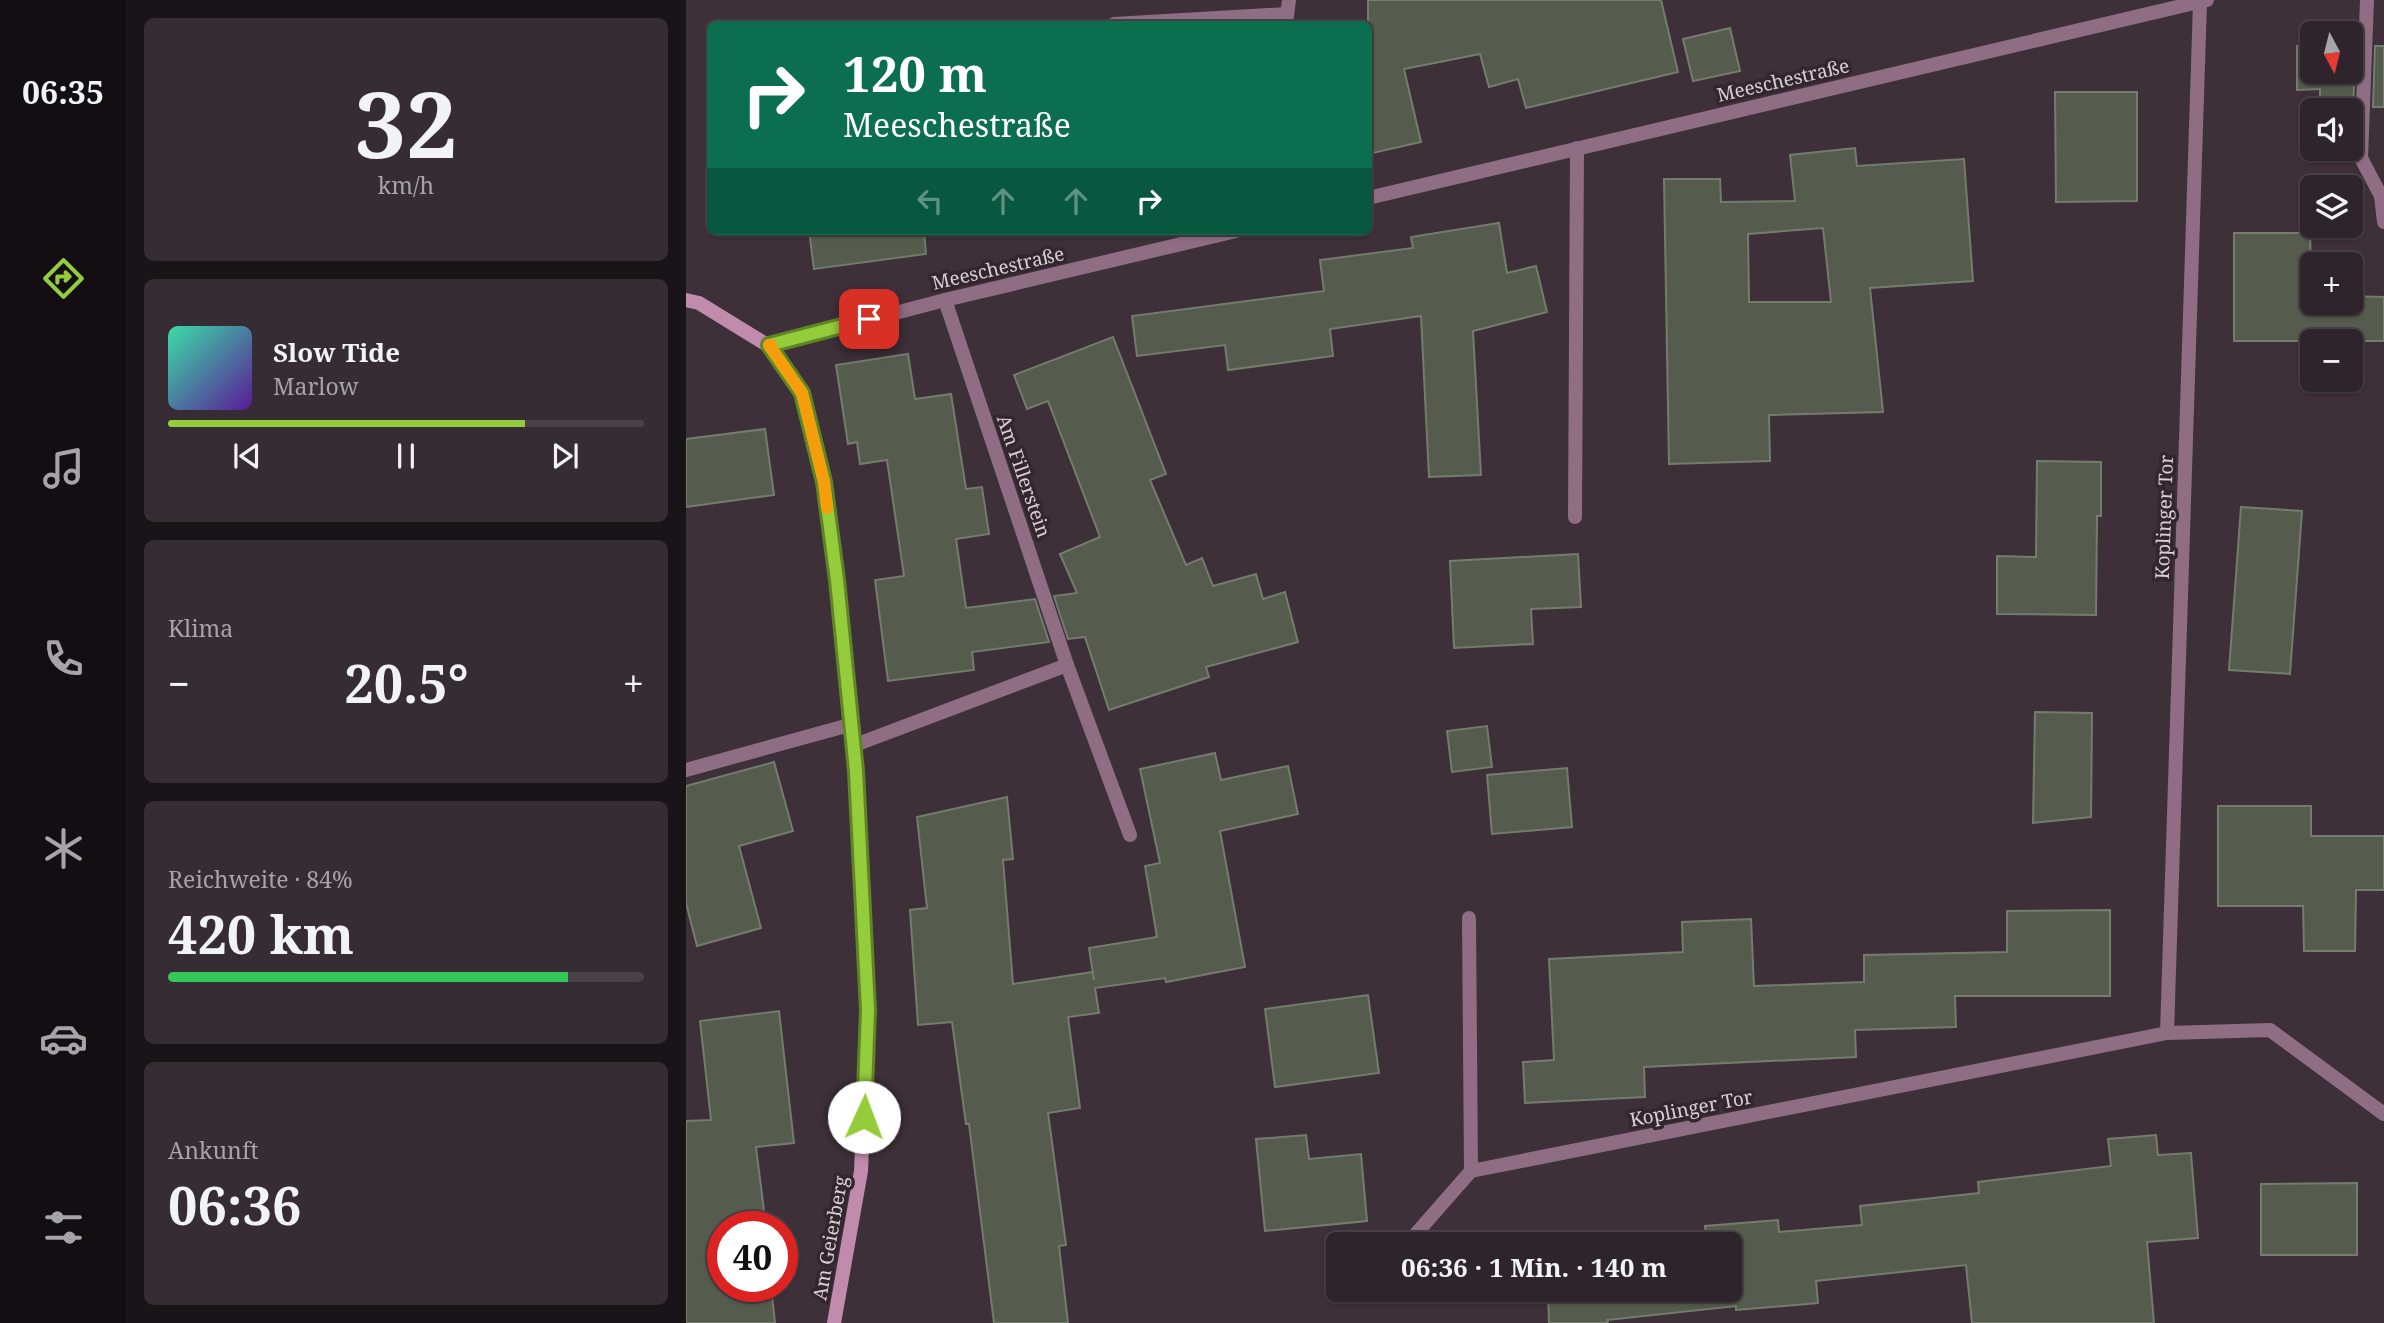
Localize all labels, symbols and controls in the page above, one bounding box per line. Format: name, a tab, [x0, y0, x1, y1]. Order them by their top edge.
north arrow	[2300, 21, 2362, 84]
map controls	[2300, 21, 2363, 392]
text: 120 m	[843, 40, 987, 106]
icon: right	[728, 49, 819, 140]
street label: Meeschestraße	[1714, 52, 1852, 108]
text: 32	[355, 61, 457, 185]
text: 06:35	[22, 70, 104, 113]
button: sound	[2300, 98, 2363, 161]
text: Meeschestraße	[843, 103, 1071, 146]
text: km/h	[378, 169, 434, 201]
button: layers	[2300, 175, 2363, 238]
icon: left	[911, 182, 949, 220]
icon: ahead	[984, 182, 1022, 220]
icon: ahead	[1057, 182, 1095, 220]
icon: right	[1130, 182, 1168, 220]
street label: Meeschestraße	[929, 240, 1067, 296]
button: +	[2300, 252, 2363, 315]
icon: directions	[39, 254, 88, 303]
pin	[839, 289, 899, 349]
icon: arrive	[850, 300, 888, 338]
button: −	[2300, 329, 2363, 392]
text: Slow Tide	[273, 334, 400, 370]
text: Marlow	[273, 370, 359, 402]
street label: Am Fillerstein	[991, 411, 1057, 541]
icon: previous	[228, 437, 266, 475]
icon: pause	[387, 437, 425, 475]
icon: next	[546, 437, 584, 475]
icon: music	[39, 444, 88, 493]
street label: Koplinger Tor	[2149, 454, 2179, 580]
text: Klima	[168, 612, 233, 644]
icon: phone	[39, 634, 88, 683]
text: 20.5°	[344, 647, 469, 718]
text: −	[168, 657, 190, 709]
text: +	[623, 657, 644, 709]
icon: climate	[39, 824, 88, 873]
text: Reichweite · 84%	[168, 863, 353, 895]
text: 420 km	[168, 898, 354, 969]
icon: car	[39, 1014, 88, 1063]
position arrow	[827, 1080, 901, 1154]
street label: Koplinger Tor	[1627, 1083, 1755, 1133]
text: Ankunft	[168, 1134, 259, 1166]
text: 06:36	[168, 1169, 301, 1240]
street label: Am Geierberg	[806, 1174, 854, 1302]
icon: filters	[39, 1203, 88, 1252]
speed limit sign: 40	[707, 1211, 798, 1302]
text: 06:36 · 1 Min. · 140 m	[1401, 1249, 1667, 1285]

